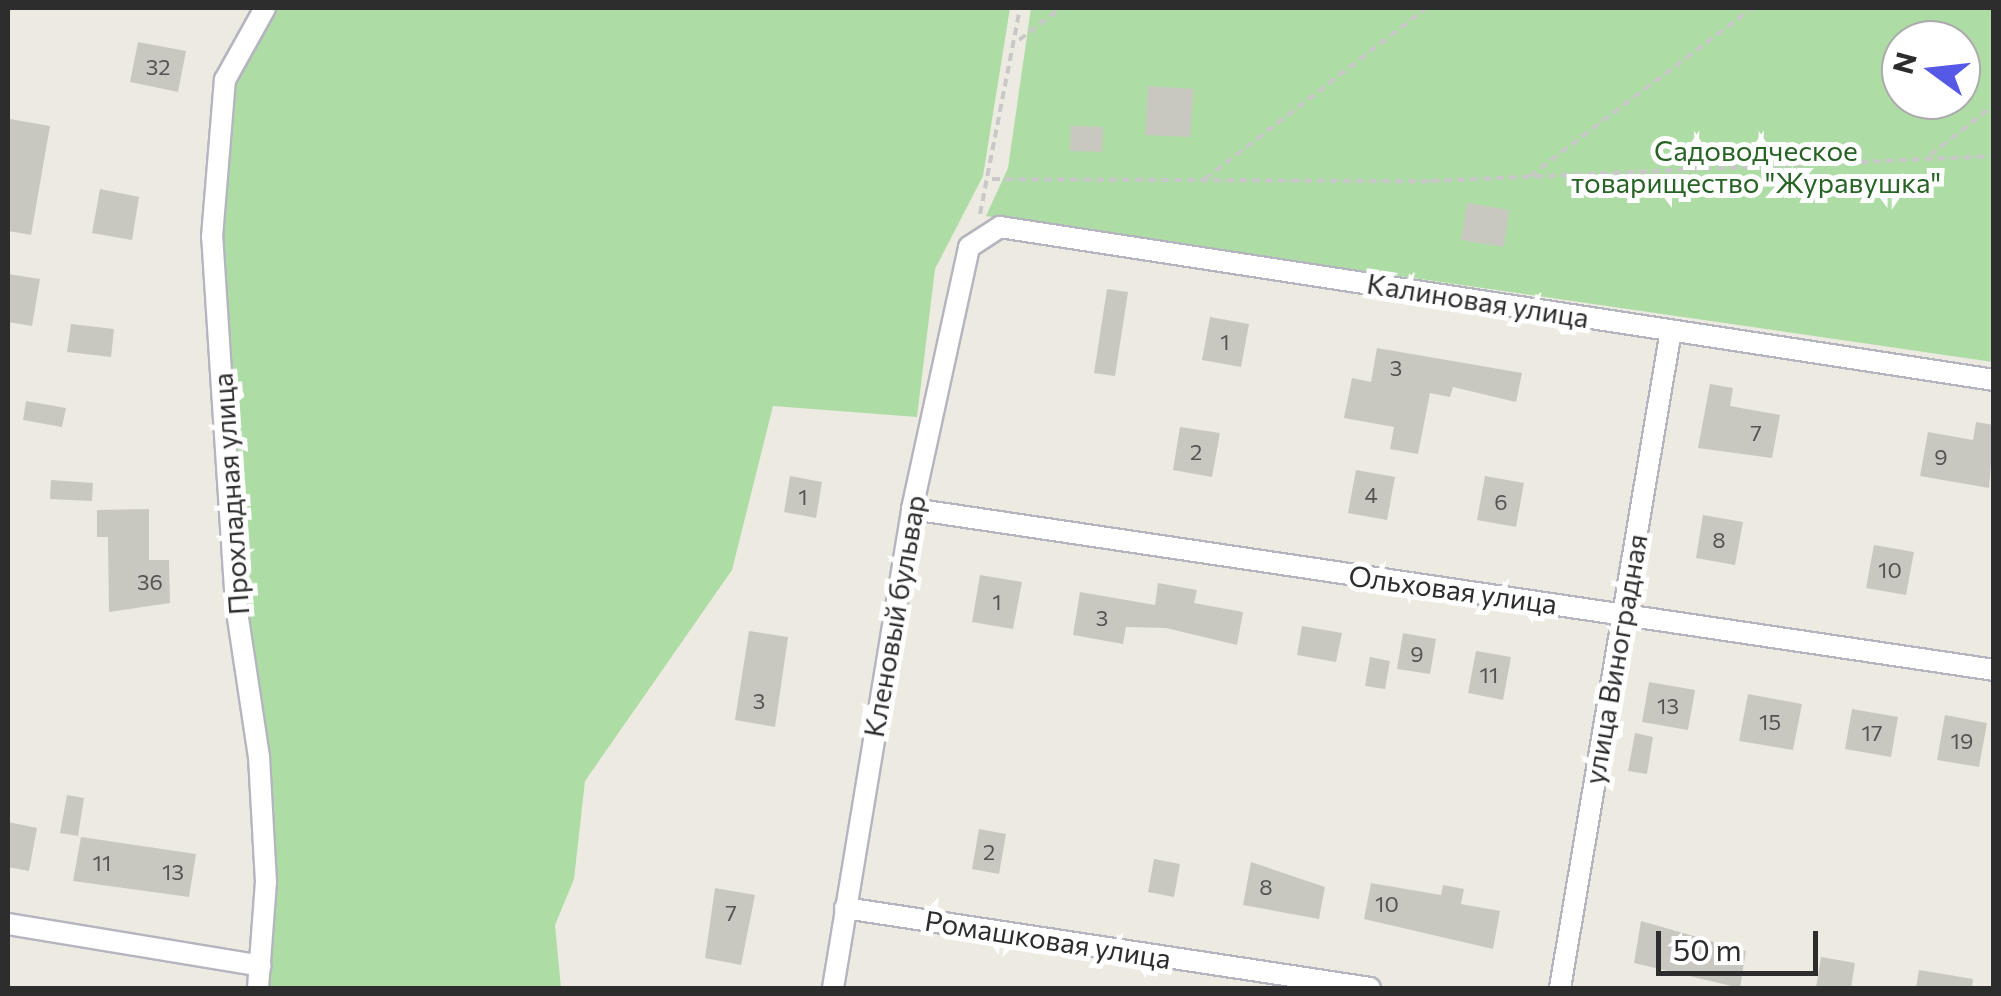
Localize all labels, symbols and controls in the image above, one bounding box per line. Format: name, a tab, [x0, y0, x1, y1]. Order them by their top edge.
north arrow	[1881, 20, 1981, 120]
text: N	[1885, 48, 1923, 77]
house number: 32	[146, 54, 170, 80]
park label: Садоводческое товарищество "Журавушка"	[1571, 133, 1941, 199]
street label: Калиновая улица	[1365, 266, 1591, 334]
house number: 1	[1220, 329, 1230, 355]
house number: 3	[1390, 355, 1402, 381]
street label: Прохладная улица	[205, 372, 255, 616]
house number: 7	[1750, 420, 1762, 446]
house number: 2	[1190, 439, 1202, 465]
house number: 9	[1934, 444, 1948, 470]
house number: 4	[1364, 482, 1378, 508]
house number: 1	[798, 484, 808, 510]
house number: 6	[1494, 489, 1508, 515]
street label: Кленовый бульвар	[856, 492, 932, 740]
house number: 8	[1712, 527, 1726, 553]
street label: улица Виноградная	[1576, 531, 1654, 787]
house number: 10	[1878, 557, 1902, 583]
street label: Ольховая улица	[1347, 558, 1559, 620]
house number: 36	[137, 569, 163, 595]
house number: 1	[992, 589, 1002, 615]
house number: 3	[1096, 605, 1108, 631]
house number: 9	[1410, 641, 1424, 667]
house number: 11	[1480, 662, 1498, 688]
house number: 3	[753, 688, 765, 714]
house number: 13	[1657, 693, 1679, 719]
house number: 15	[1759, 709, 1781, 735]
house number: 17	[1861, 720, 1883, 746]
house number: 19	[1951, 728, 1973, 754]
house number: 2	[983, 839, 995, 865]
house number: 11	[93, 850, 111, 876]
house number: 13	[162, 859, 184, 885]
house number: 8	[1259, 874, 1273, 900]
house number: 10	[1375, 891, 1399, 917]
house number: 7	[725, 900, 737, 926]
street label: Ромашковая улица	[923, 903, 1173, 975]
scale bar	[1661, 911, 1824, 973]
text: 50 m	[1673, 930, 1742, 967]

